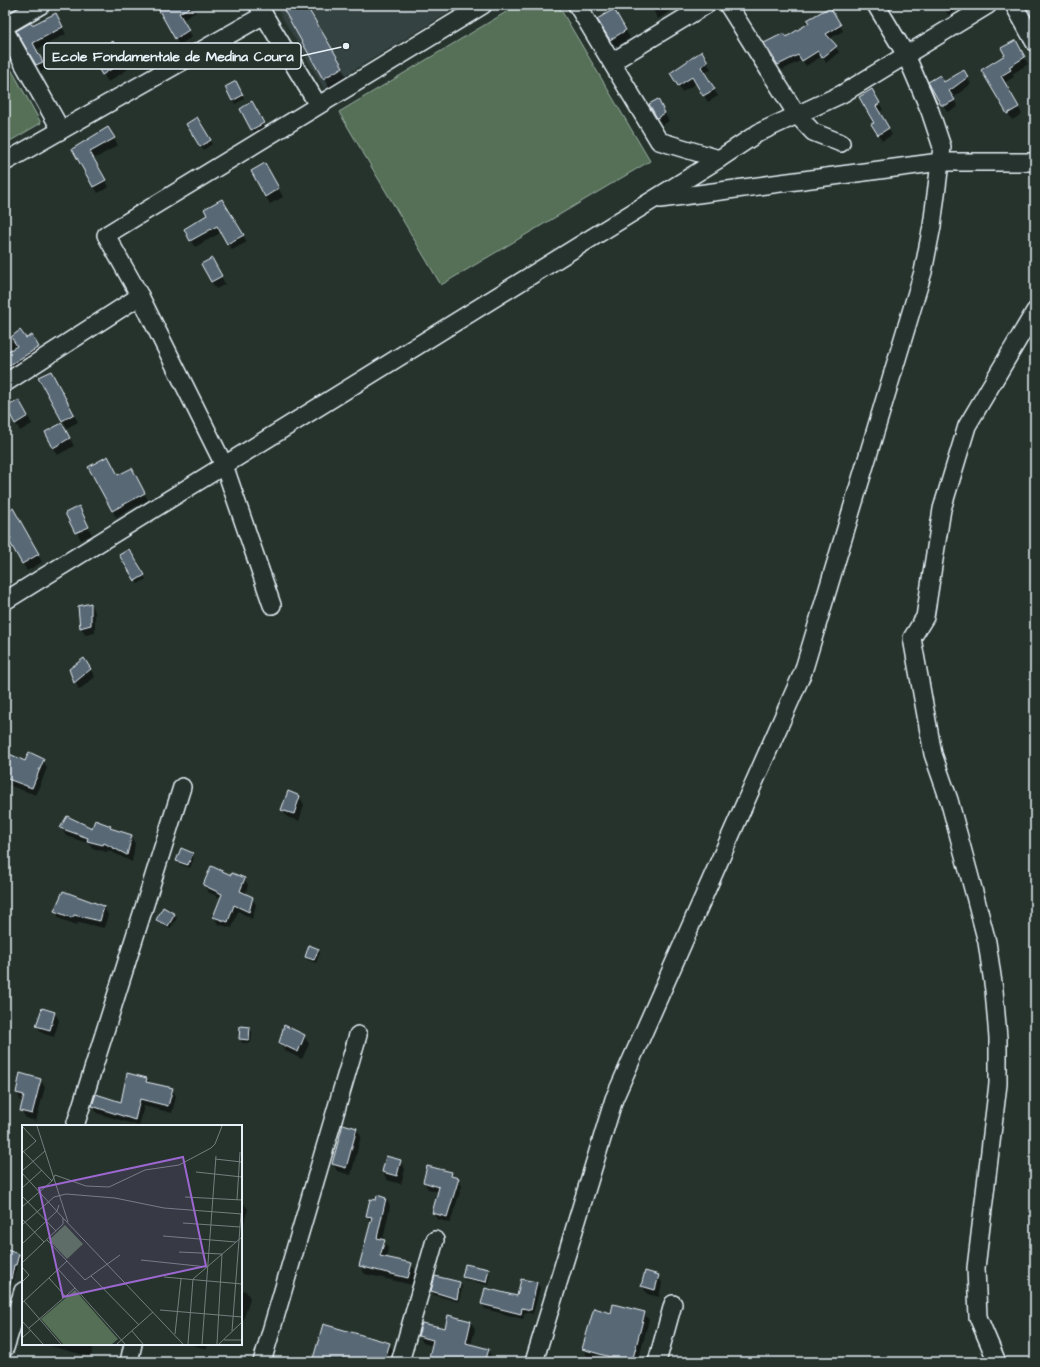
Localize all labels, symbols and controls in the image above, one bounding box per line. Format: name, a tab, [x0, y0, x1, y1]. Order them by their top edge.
callout: Ecole Fondamentale de Medina Coura	[44, 43, 301, 69]
text: Ecole Fondamentale de Medina Coura	[52, 47, 294, 67]
inset map	[22, 1125, 242, 1345]

